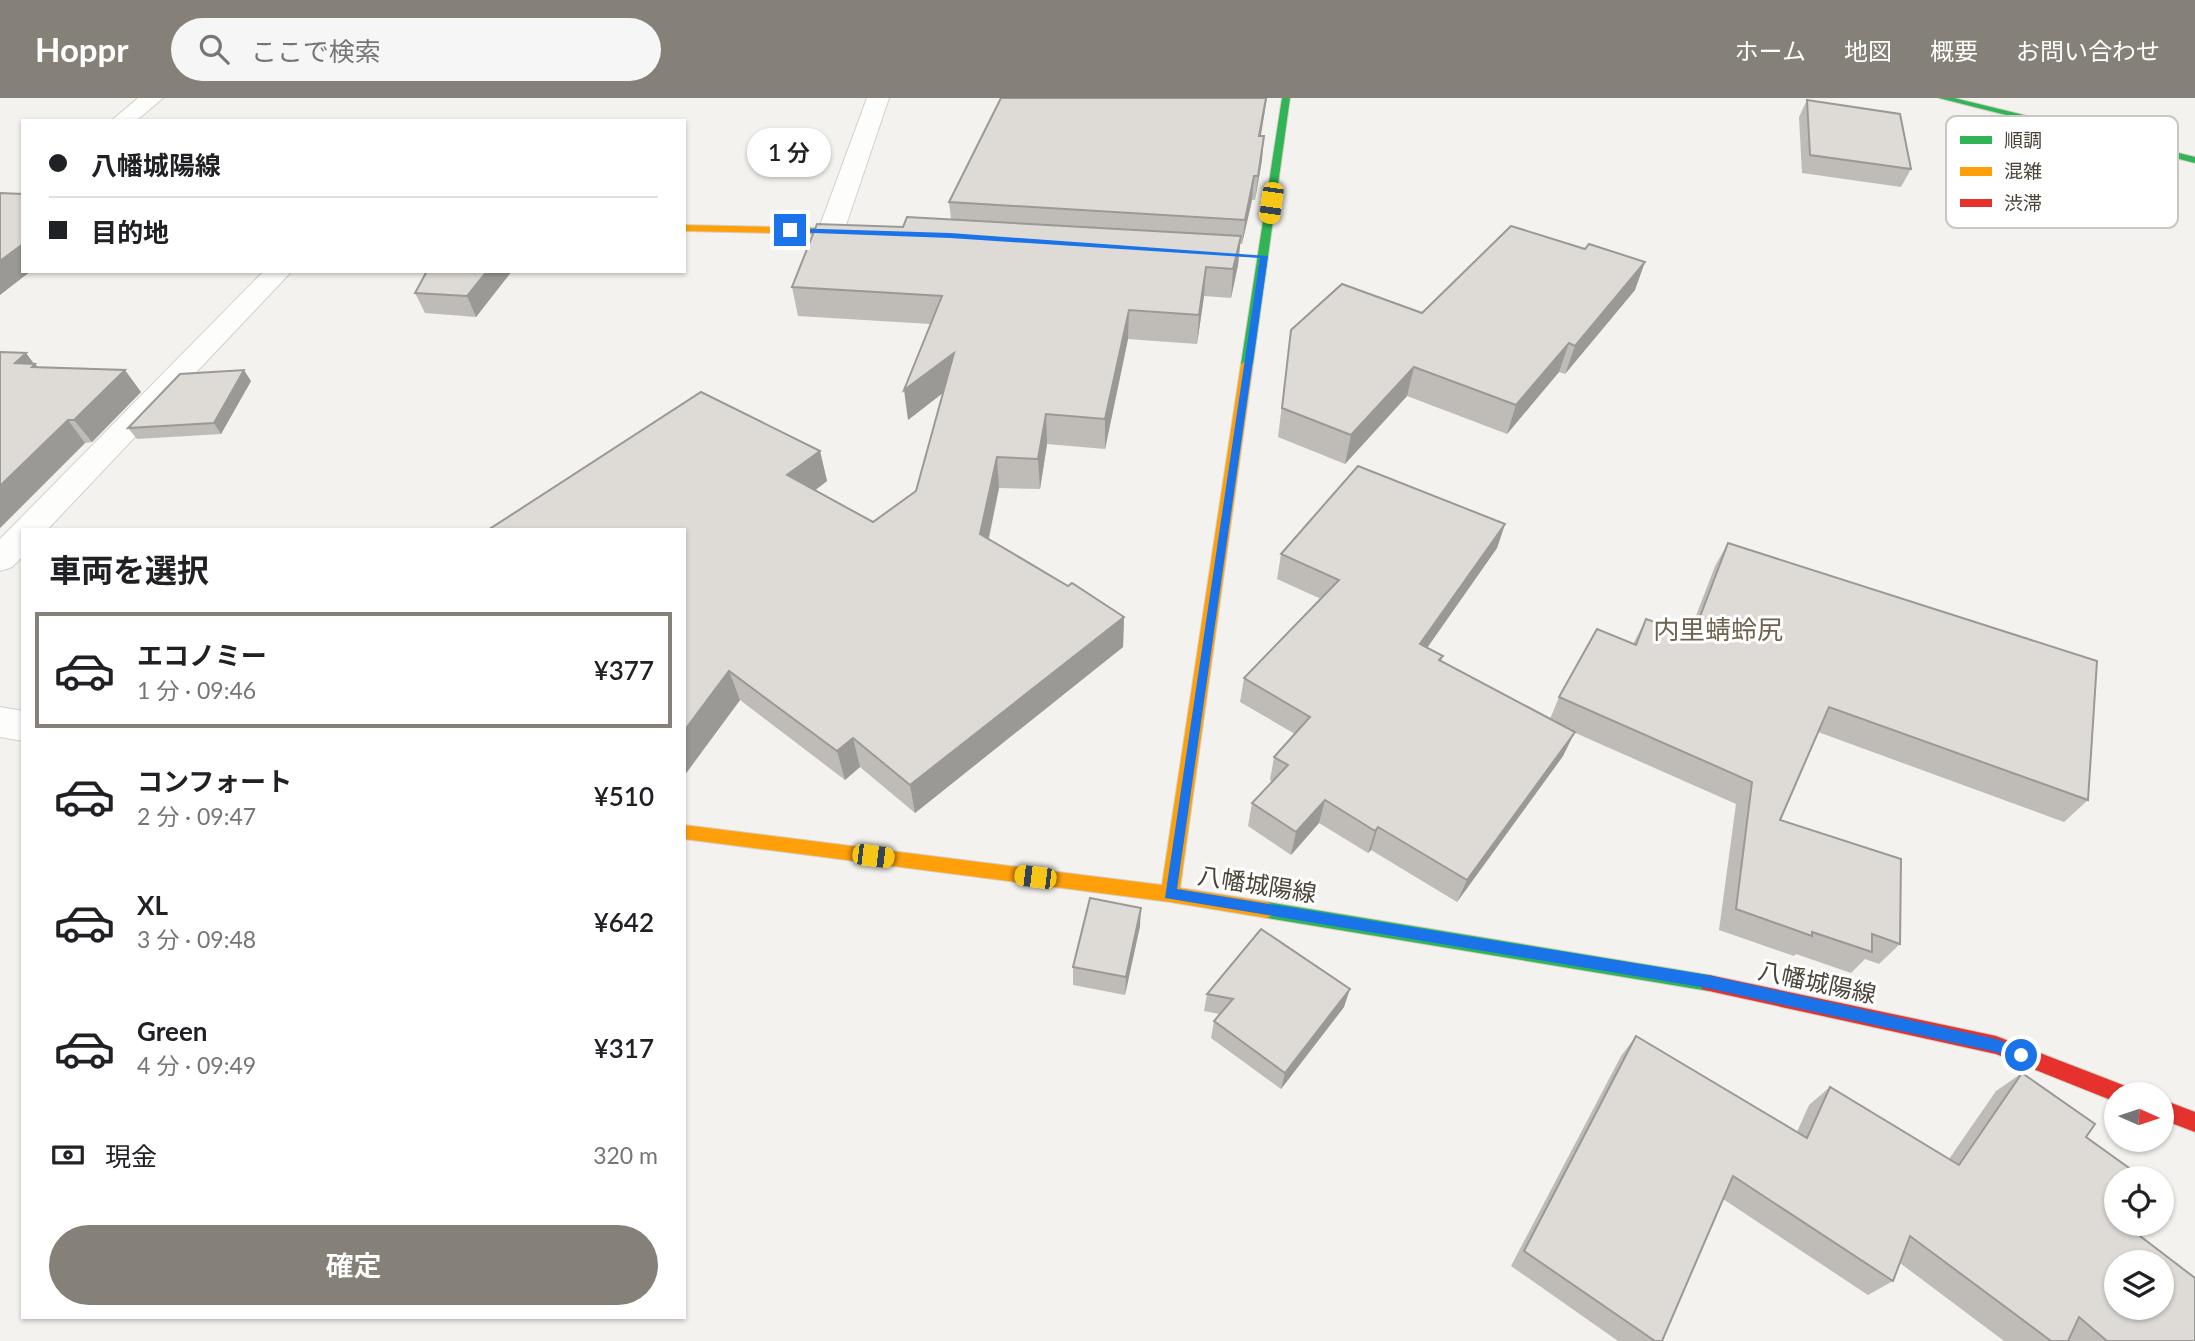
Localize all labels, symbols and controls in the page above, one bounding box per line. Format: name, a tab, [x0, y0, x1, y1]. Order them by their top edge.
search box	[171, 18, 661, 81]
text: Hoppr	[35, 29, 129, 69]
icon: search	[195, 30, 233, 68]
text: ここで検索	[251, 35, 381, 67]
text: ホーム	[1735, 36, 1806, 65]
text: 地図	[1844, 36, 1892, 65]
text: 概要	[1930, 36, 1978, 65]
text: お問い合わせ	[2016, 36, 2160, 65]
legend	[1946, 116, 2178, 228]
text: 順調	[2004, 128, 2042, 151]
callout: 1 分	[748, 129, 832, 178]
text: 1 分	[768, 138, 810, 166]
text: 八幡城陽線	[91, 149, 221, 181]
text: 混雑	[2004, 159, 2042, 182]
car	[1258, 181, 1285, 225]
text: 渋滞	[2004, 191, 2042, 214]
route end	[774, 214, 806, 246]
text: 目的地	[91, 216, 169, 248]
text: 車両を選択	[49, 550, 209, 589]
district label: 内里蜻蛉尻	[1653, 613, 1783, 645]
icon: car	[53, 639, 116, 702]
text: エコノミー	[137, 639, 267, 671]
text: ¥377	[594, 654, 654, 686]
text: 1 分 · 09:46	[137, 676, 256, 704]
icon: car	[53, 765, 116, 828]
text: コンフォート	[137, 765, 292, 797]
text: ¥510	[594, 780, 654, 812]
text: 2 分 · 09:47	[137, 802, 256, 830]
car	[851, 843, 896, 869]
street label: 八幡城陽線	[1196, 860, 1319, 907]
car	[1013, 864, 1058, 890]
text: XL	[137, 889, 168, 921]
icon: car	[53, 891, 116, 954]
text: ¥642	[594, 906, 654, 938]
text: 3 分 · 09:48	[137, 925, 256, 953]
street label: 八幡城陽線	[1756, 955, 1879, 1008]
text: Green	[137, 1015, 207, 1047]
icon: car	[53, 1017, 116, 1080]
text: ¥317	[594, 1032, 654, 1064]
route start	[2005, 1039, 2037, 1071]
text: 4 分 · 09:49	[137, 1051, 256, 1079]
north arrow	[2104, 1082, 2174, 1152]
map controls	[2104, 1082, 2174, 1320]
icon: cash	[49, 1136, 87, 1174]
text: 現金	[105, 1140, 157, 1172]
text: 320 m	[593, 1141, 658, 1169]
button: locate	[2104, 1166, 2174, 1236]
button: 確定	[49, 1225, 658, 1305]
button: layers	[2104, 1250, 2174, 1320]

